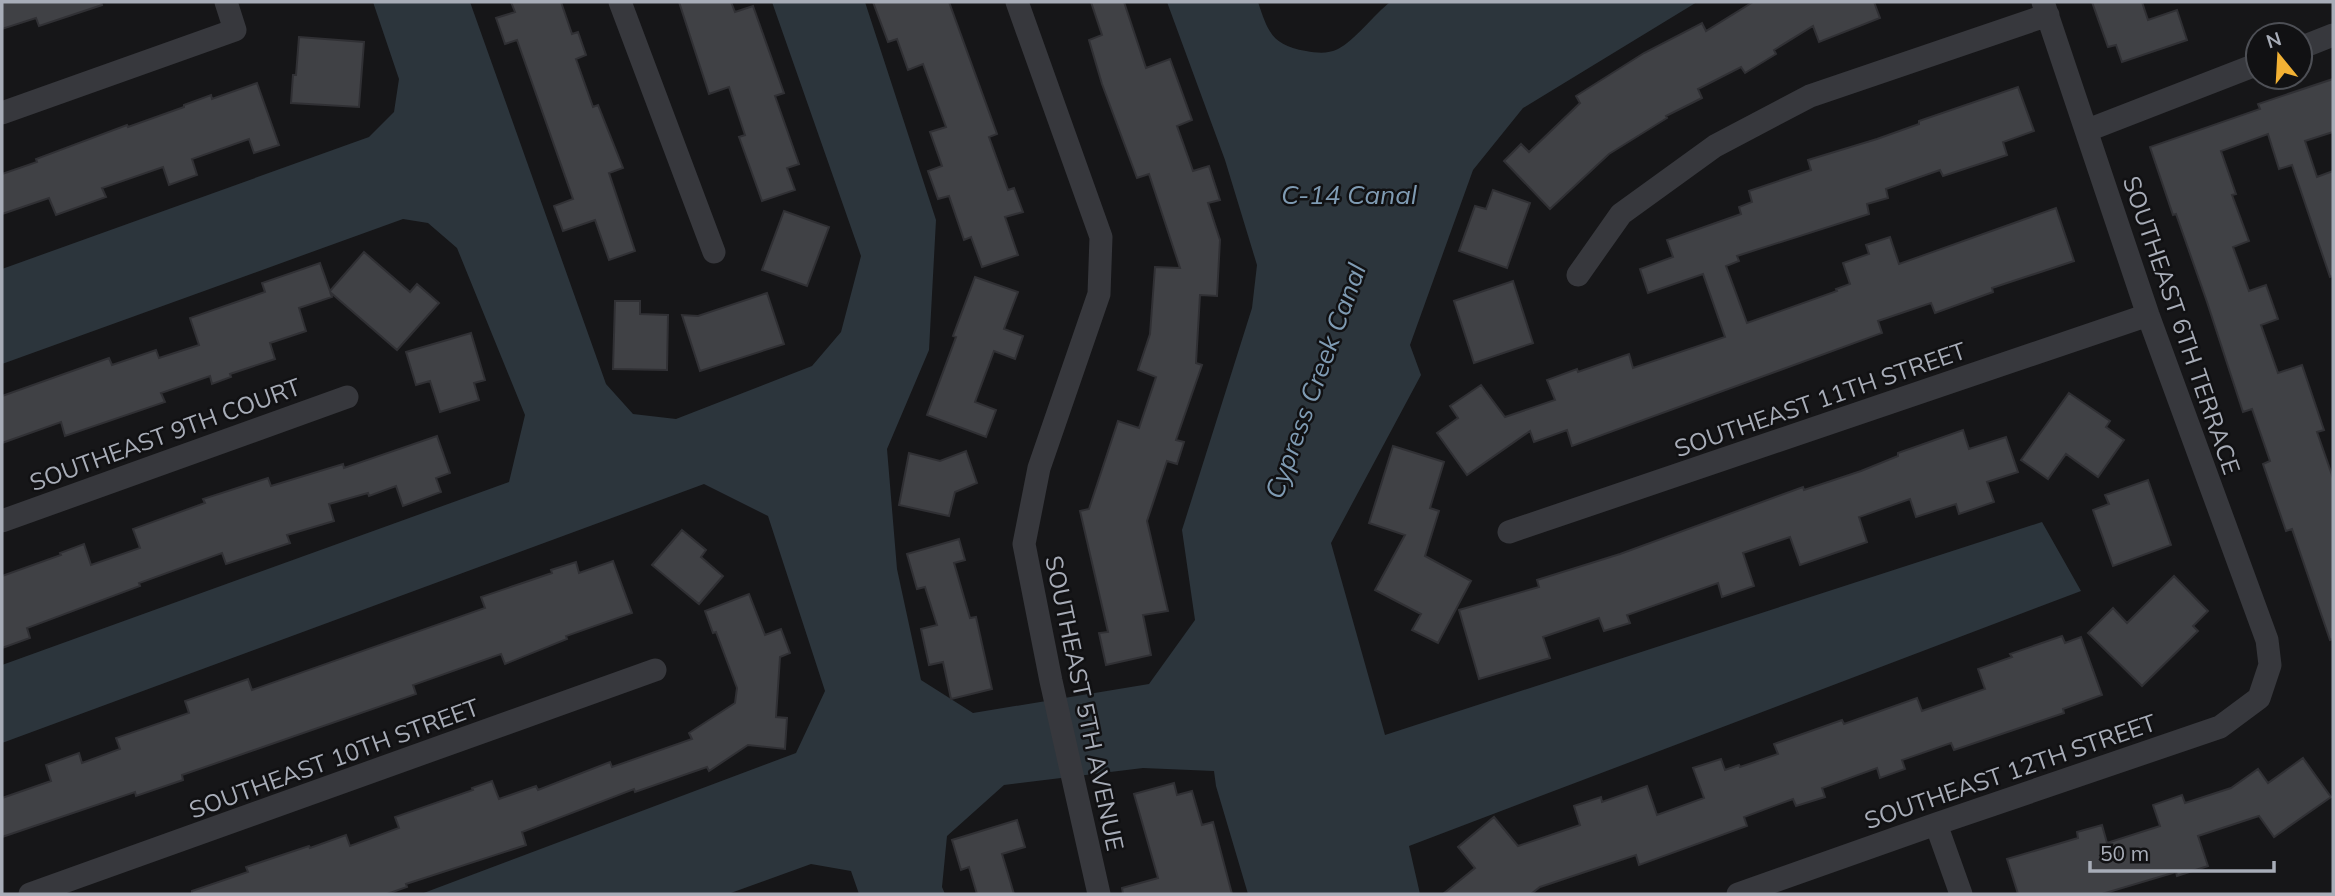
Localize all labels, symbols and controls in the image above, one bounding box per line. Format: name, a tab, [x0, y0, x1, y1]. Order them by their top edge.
north arrow	[2244, 21, 2314, 91]
text: N	[2263, 26, 2284, 53]
street label: SOUTHEAST 6TH TERRACE	[2117, 172, 2247, 478]
water label: C-14 Canal	[1281, 178, 1418, 211]
water label: Cypress Creek Canal	[1257, 258, 1373, 503]
street label: SOUTHEAST 11TH STREET	[1670, 335, 1970, 463]
street label: SOUTHEAST 9TH COURT	[25, 371, 305, 497]
street label: SOUTHEAST 5TH AVENUE	[1039, 553, 1131, 853]
street label: SOUTHEAST 10TH STREET	[185, 691, 484, 825]
street label: SOUTHEAST 12TH STREET	[1860, 707, 2160, 835]
scale bar	[2090, 830, 2274, 874]
text: 50 m	[2100, 840, 2149, 866]

